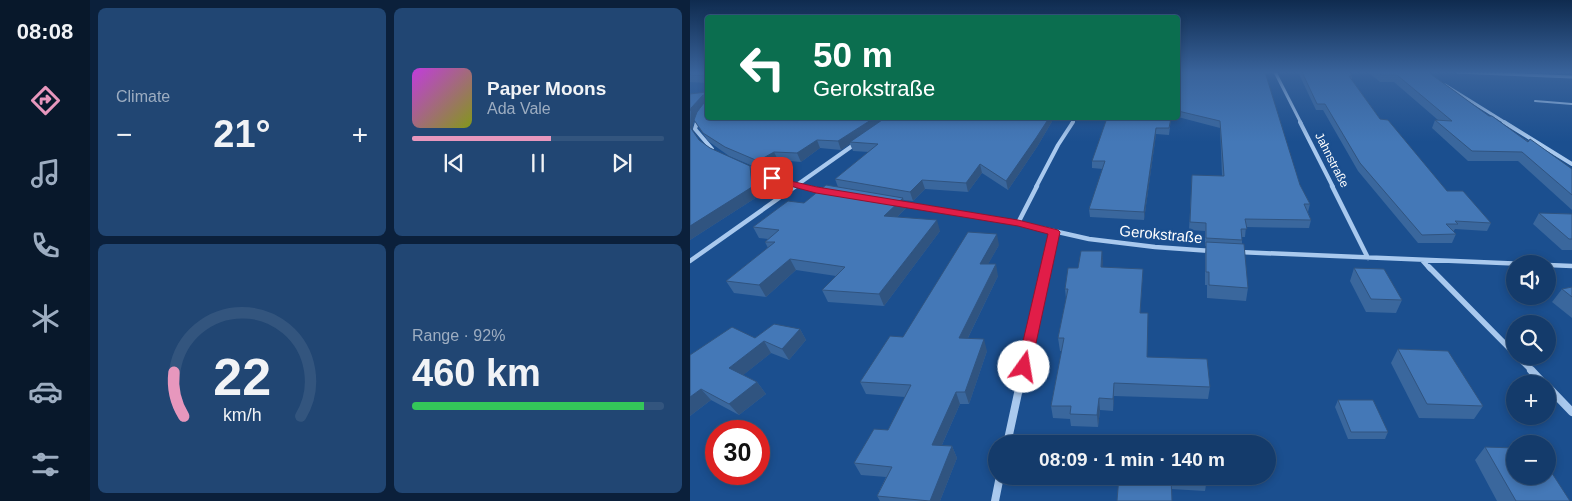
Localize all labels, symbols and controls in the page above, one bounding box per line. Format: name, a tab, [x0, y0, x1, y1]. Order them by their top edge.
text: 08:08	[17, 19, 73, 44]
icon: left	[730, 35, 795, 100]
text: 50 m	[813, 35, 893, 74]
text: Gerokstraße	[813, 76, 935, 101]
text: Paper Moons	[487, 78, 606, 99]
icon: directions	[28, 83, 63, 118]
text: Climate	[116, 88, 170, 105]
text: Ada Vale	[487, 100, 551, 117]
text: 21°	[213, 113, 271, 155]
text: −	[116, 119, 132, 150]
text: +	[352, 119, 368, 150]
street label: Jahnstraße	[1312, 130, 1352, 190]
icon: previous	[440, 149, 468, 177]
icon: pause	[524, 149, 552, 177]
icon: next	[608, 149, 636, 177]
icon: music	[28, 156, 63, 191]
pin	[751, 157, 793, 199]
icon: arrive	[758, 164, 786, 192]
street label: Gerokstraße	[1119, 222, 1203, 246]
icon: phone	[28, 228, 63, 263]
map controls	[1506, 255, 1556, 485]
button: sound	[1506, 255, 1556, 305]
icon: climate	[28, 301, 63, 336]
button: search	[1506, 315, 1556, 365]
text: Range · 92%	[412, 327, 505, 344]
position arrow	[997, 340, 1049, 392]
text: 22	[213, 348, 271, 406]
text: 460 km	[412, 352, 541, 394]
icon: car	[28, 374, 63, 409]
button: +	[1506, 375, 1556, 425]
text: km/h	[223, 405, 261, 425]
speed limit sign: 30	[705, 420, 770, 485]
button: −	[1506, 435, 1556, 485]
icon: filters	[28, 447, 63, 482]
text: 08:09 · 1 min · 140 m	[1039, 449, 1225, 470]

